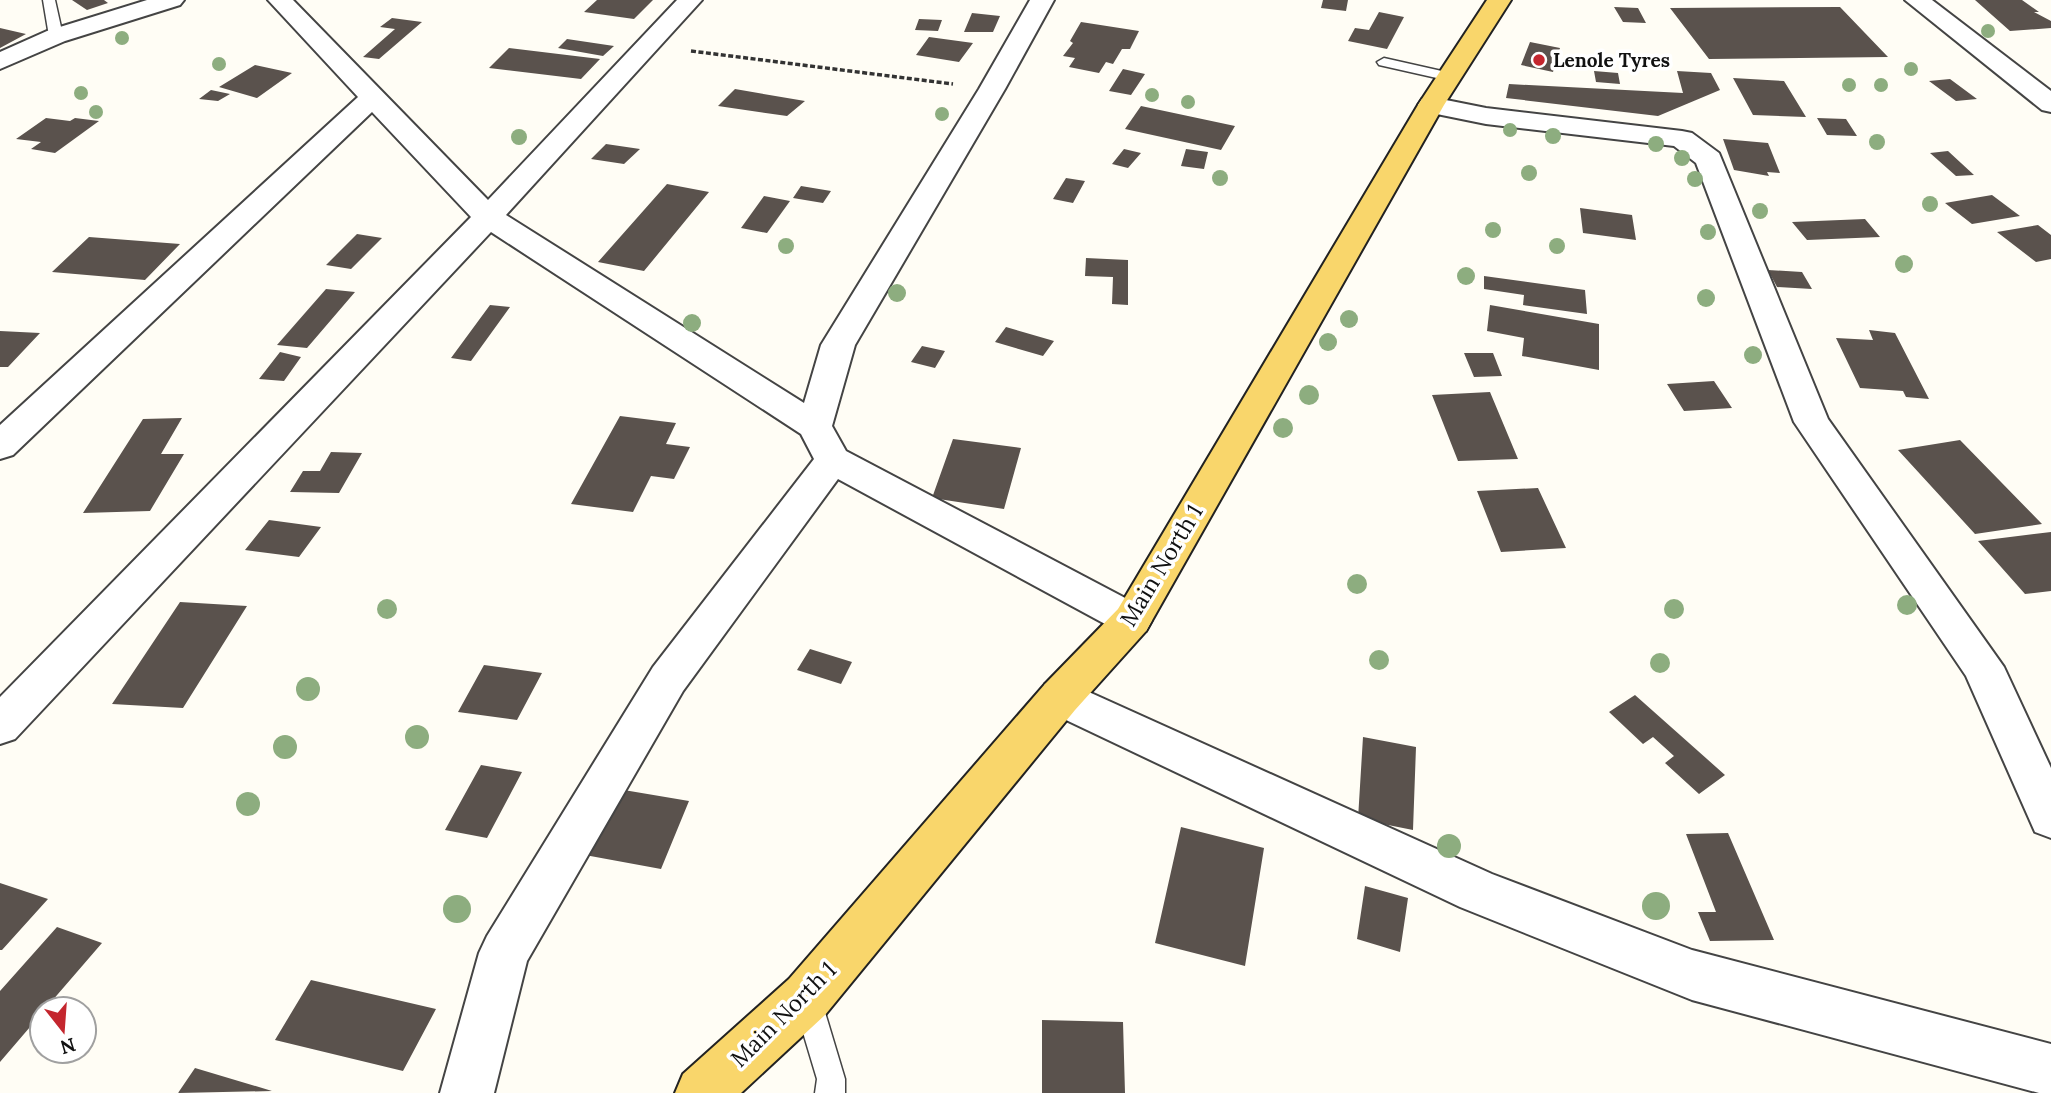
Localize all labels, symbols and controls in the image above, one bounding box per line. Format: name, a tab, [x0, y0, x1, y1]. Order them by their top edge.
place label: Lenole Tyres	[1553, 48, 1670, 72]
marker: Lenole Tyres	[1531, 52, 1547, 68]
street label: Main North 1	[1113, 499, 1209, 631]
street label: Main North 1	[724, 955, 842, 1073]
north arrow	[28, 995, 98, 1065]
text: N	[57, 1033, 79, 1060]

